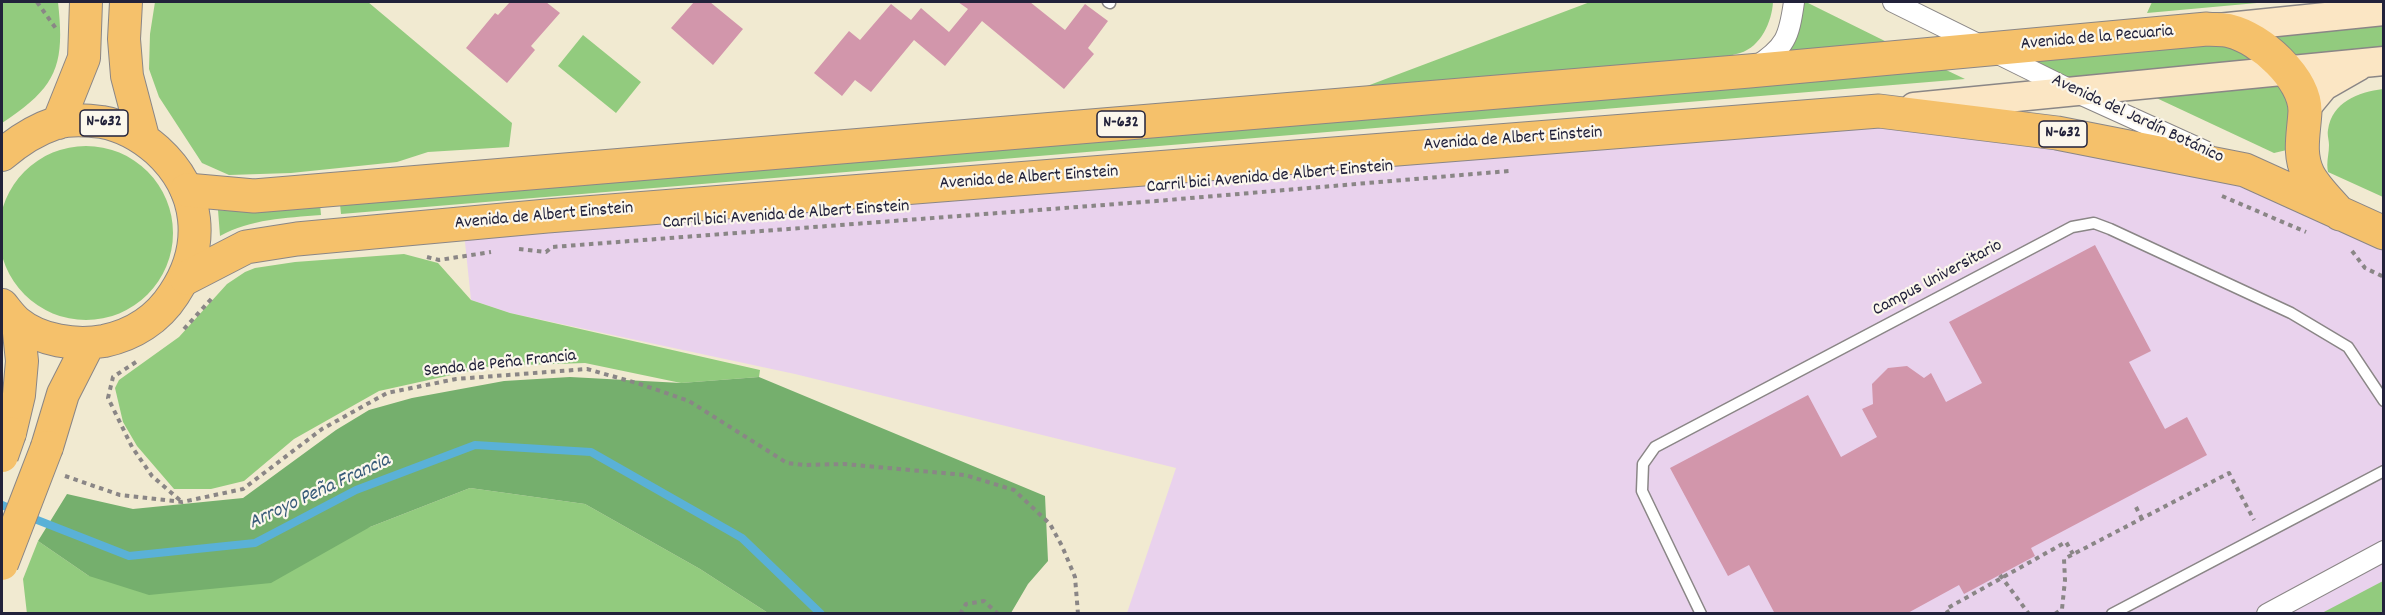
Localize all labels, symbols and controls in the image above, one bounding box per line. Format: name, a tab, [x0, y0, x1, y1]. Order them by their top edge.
street label: Avenida de la Pecuaria	[2020, 22, 2174, 56]
street label: Avenida del Jardín Botánico	[2047, 71, 2227, 169]
road number: N-632	[80, 110, 128, 136]
road number: N-632	[1097, 111, 1145, 137]
road number: N-632	[2039, 121, 2087, 147]
street label: Avenida de Albert Einstein	[1423, 123, 1603, 157]
street label: Carril bici Avenida de Albert Einstein	[1146, 156, 1394, 200]
street label: Avenida de Albert Einstein	[939, 162, 1119, 196]
street label: Carril bici Avenida de Albert Einstein	[662, 197, 910, 235]
street label: Avenida de Albert Einstein	[454, 198, 634, 236]
street label: Campus Universitario	[1869, 236, 2007, 322]
street label: Senda de Peña Francia	[423, 346, 577, 384]
water label: Arroyo Peña Francia	[245, 450, 395, 536]

